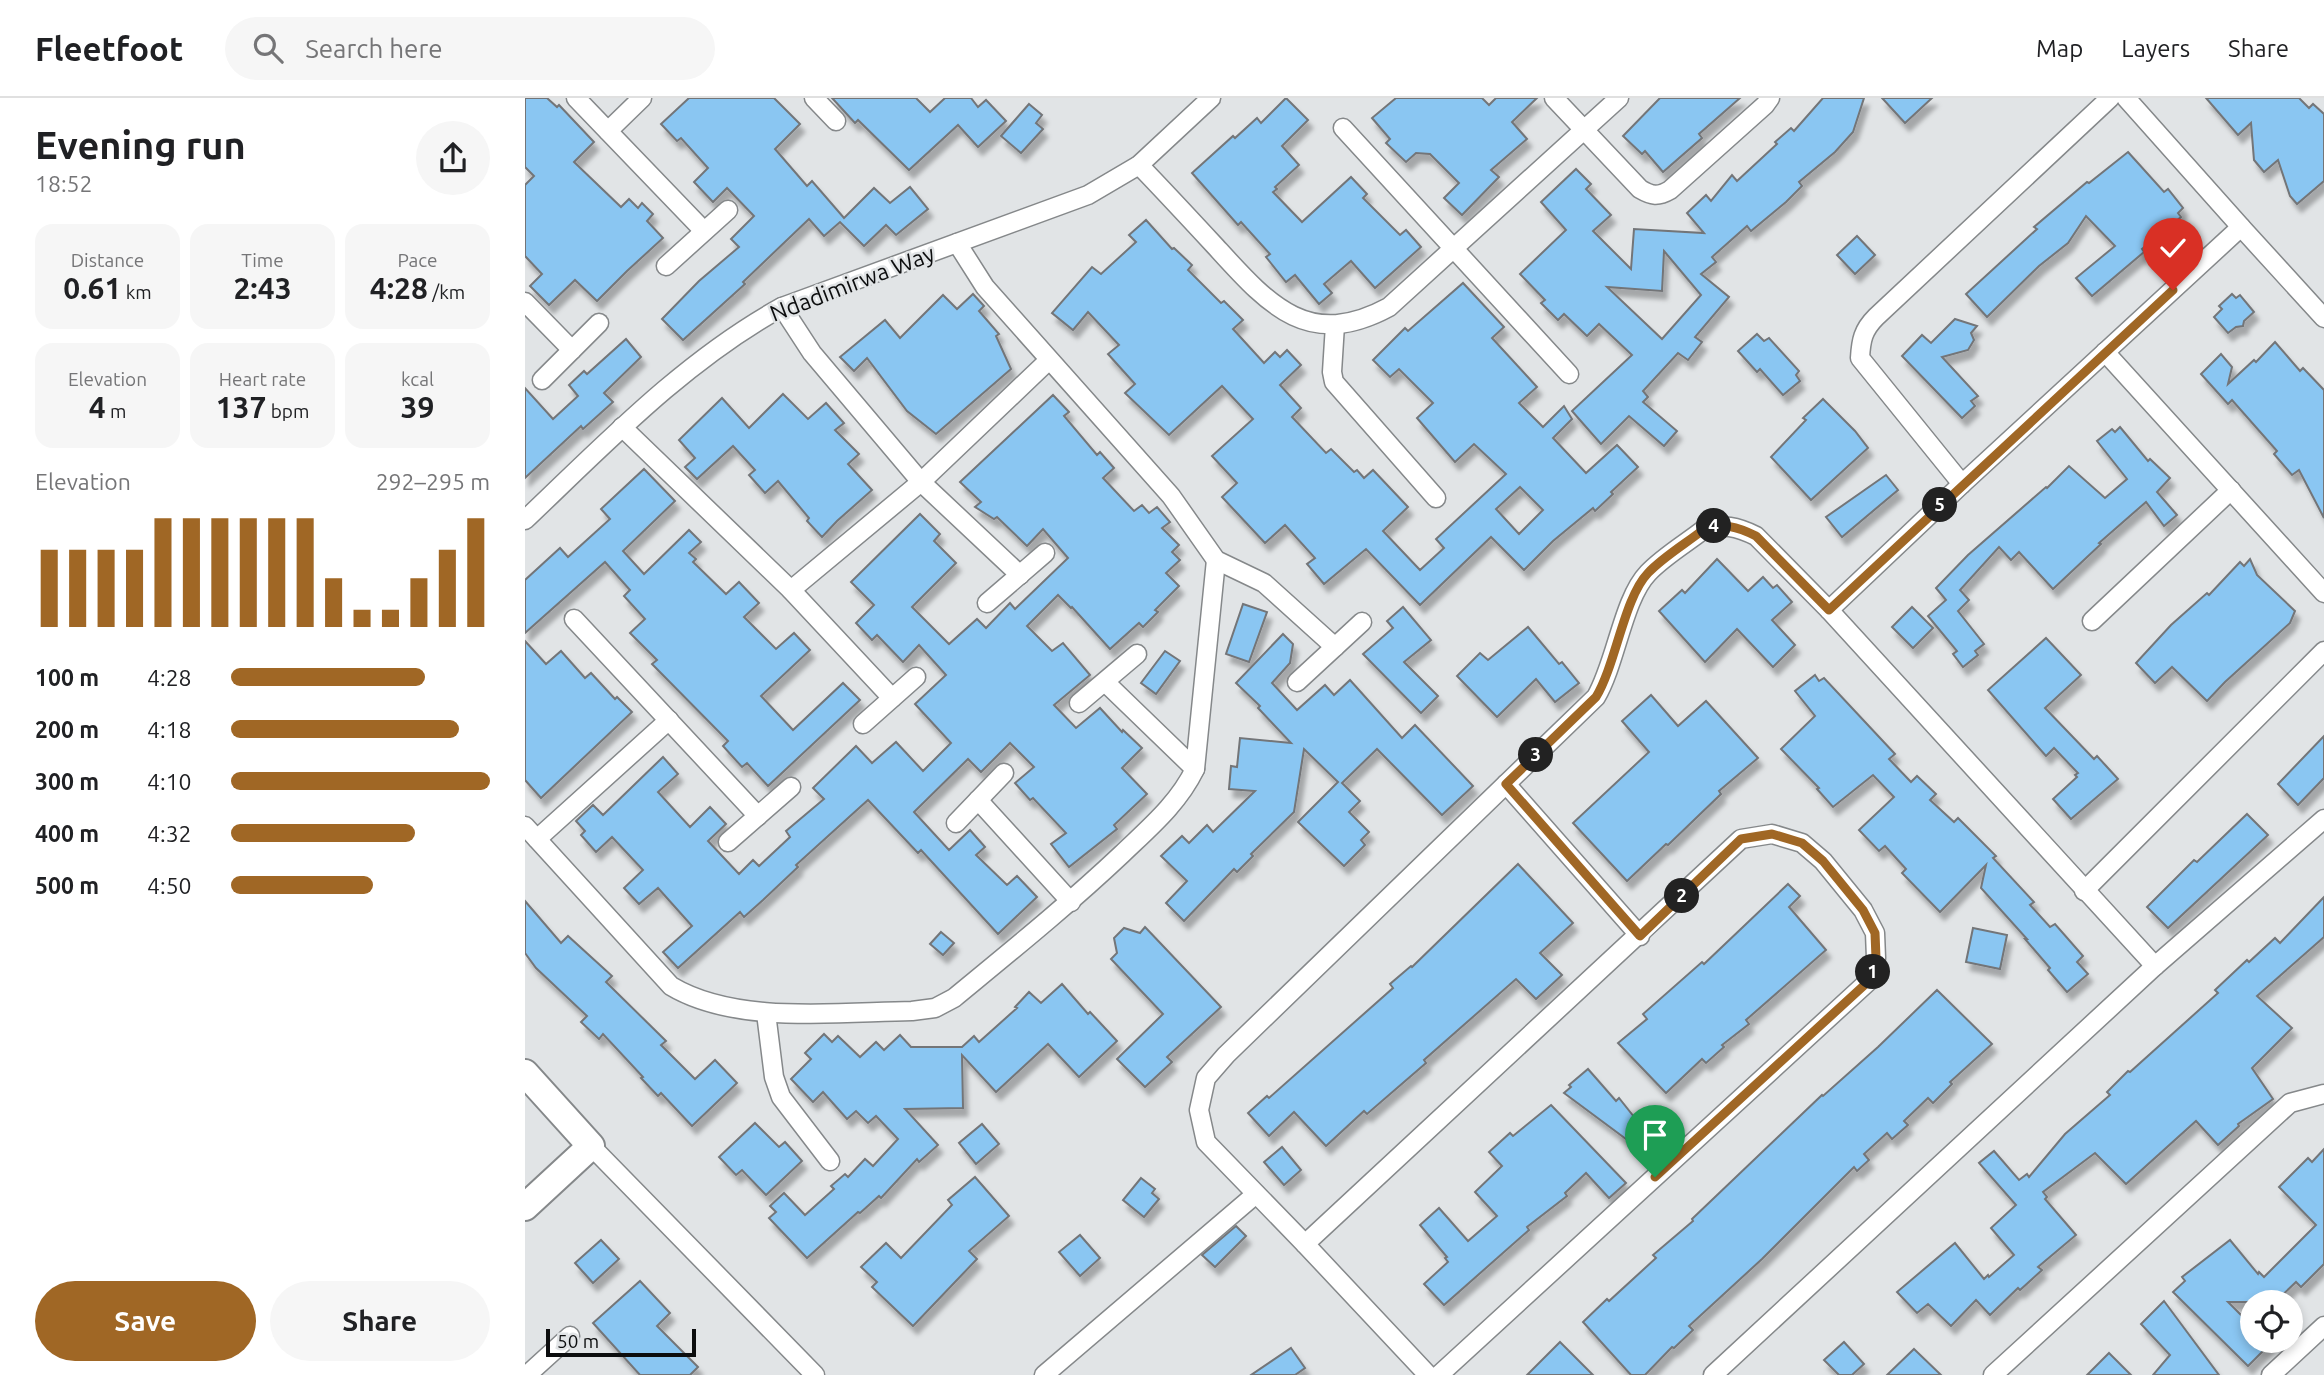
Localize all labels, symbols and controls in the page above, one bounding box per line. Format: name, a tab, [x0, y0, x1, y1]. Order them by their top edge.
search box	[225, 17, 715, 80]
icon: search	[249, 29, 287, 67]
text: Fleetfoot	[35, 30, 183, 67]
text: Search here	[305, 34, 443, 63]
text: Map	[2036, 35, 2083, 62]
text: Layers	[2121, 35, 2190, 62]
text: Share	[2228, 35, 2289, 62]
button: share	[416, 121, 490, 195]
text: Evening run	[35, 124, 246, 166]
text: 18:52	[35, 171, 93, 196]
pin	[2143, 218, 2203, 290]
icon: check	[2154, 229, 2192, 267]
street label: Ndadimirwa Way	[766, 240, 938, 326]
text: Distance	[71, 249, 144, 271]
text: Time	[241, 249, 284, 271]
text: Pace	[397, 249, 438, 271]
text: 0.61	[63, 271, 121, 305]
text: 2:43	[233, 271, 292, 305]
text: 4:28	[370, 271, 428, 305]
text: km	[121, 281, 152, 303]
text: /km	[428, 281, 465, 303]
text: Elevation	[68, 368, 147, 390]
text: Heart rate	[219, 368, 306, 390]
text: kcal	[401, 368, 434, 390]
text: 4	[89, 390, 106, 424]
text: 137	[216, 390, 266, 424]
text: 39	[401, 390, 434, 424]
text: m	[106, 400, 126, 422]
text: bpm	[266, 400, 309, 422]
text: Elevation	[35, 469, 131, 494]
text: 292–295 m	[376, 469, 490, 494]
pin: 5	[1923, 488, 1957, 522]
text: 5	[1934, 493, 1945, 515]
pin: 4	[1697, 508, 1731, 544]
text: 4	[1708, 514, 1719, 536]
text: 100 m	[35, 665, 99, 690]
text: 4:28	[147, 665, 192, 690]
text: 200 m	[35, 717, 99, 742]
text: 4:18	[147, 717, 192, 742]
pin: 3	[1518, 738, 1553, 772]
text: 3	[1530, 743, 1541, 765]
text: 300 m	[35, 769, 99, 794]
text: 4:10	[147, 769, 192, 794]
text: 400 m	[35, 821, 99, 846]
text: 4:32	[147, 821, 192, 846]
text: 500 m	[35, 873, 99, 898]
text: 4:50	[147, 873, 192, 898]
pin: 2	[1665, 878, 1699, 914]
text: 2	[1676, 884, 1687, 906]
pin: 1	[1855, 954, 1891, 990]
text: 1	[1867, 960, 1878, 982]
pin	[1625, 1105, 1685, 1177]
icon: arrive	[1636, 1116, 1674, 1154]
button: Save	[35, 1281, 256, 1361]
button: Share	[270, 1281, 490, 1361]
map controls	[2240, 1290, 2303, 1353]
button: locate	[2240, 1290, 2303, 1353]
scale bar	[546, 1326, 697, 1358]
text: 50 m	[557, 1330, 599, 1352]

